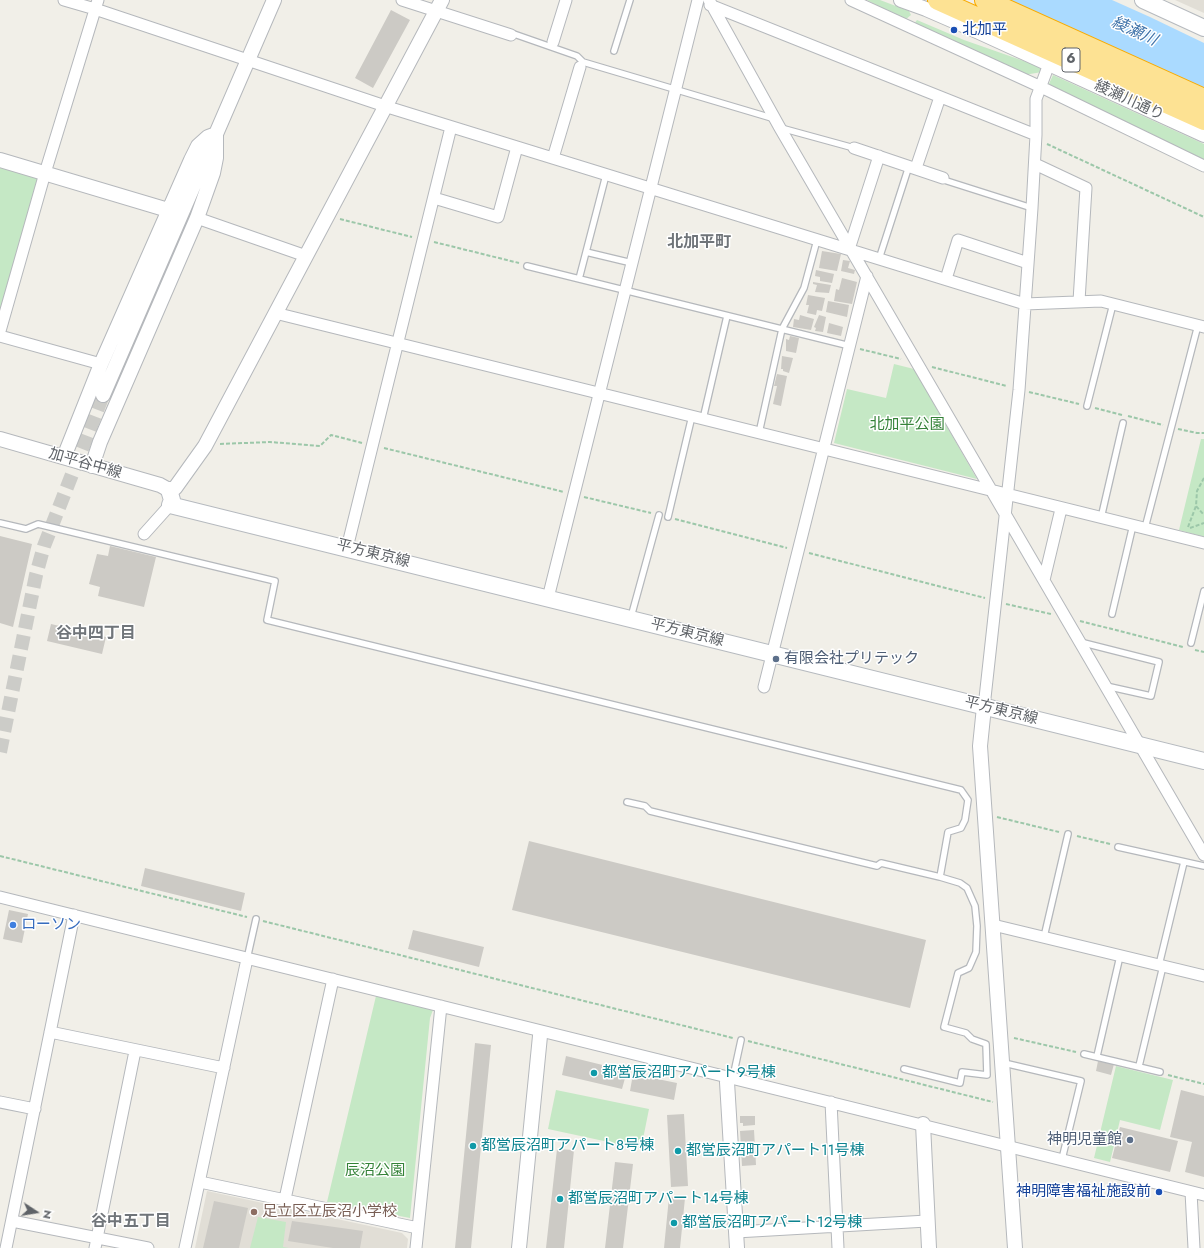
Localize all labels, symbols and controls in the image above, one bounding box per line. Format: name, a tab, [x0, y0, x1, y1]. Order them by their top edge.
water label: 綾瀬川	[1108, 13, 1160, 51]
place label: 北加平	[962, 21, 1007, 39]
marker: 北加平	[949, 25, 959, 35]
road number: 6	[1062, 48, 1080, 72]
street label: 綾瀬川通り	[1091, 77, 1167, 125]
district label: 北加平町	[667, 233, 731, 253]
park label: 北加平公園	[870, 416, 944, 434]
street label: 加平谷中線	[46, 445, 124, 483]
street label: 平方東京線	[334, 536, 412, 572]
street label: 平方東京線	[648, 615, 726, 651]
district label: 谷中四丁目	[56, 624, 136, 644]
place label: 有限会社プリテック	[784, 650, 919, 668]
marker: 有限会社プリテック	[771, 654, 781, 664]
street label: 平方東京線	[962, 693, 1040, 729]
place label: ローソン	[21, 916, 81, 934]
marker: ローソン	[8, 920, 18, 930]
place label: 都営辰沼町アパート9号棟	[602, 1064, 776, 1082]
marker: 都営辰沼町アパート9号棟	[589, 1068, 599, 1078]
place label: 神明児童館	[1047, 1131, 1122, 1149]
marker: 神明児童館	[1125, 1135, 1135, 1145]
place label: 都営辰沼町アパート8号棟	[481, 1137, 654, 1155]
marker: 都営辰沼町アパート8号棟	[468, 1141, 478, 1151]
place label: 都営辰沼町アパート11号棟	[686, 1142, 864, 1160]
marker: 都営辰沼町アパート11号棟	[673, 1146, 683, 1156]
park label: 辰沼公園	[345, 1162, 405, 1180]
place label: 神明障害福祉施設前	[1016, 1183, 1151, 1201]
marker: 神明障害福祉施設前	[1154, 1187, 1164, 1197]
place label: 都営辰沼町アパート14号棟	[568, 1190, 748, 1208]
north arrow	[16, 1192, 56, 1232]
marker: 都営辰沼町アパート14号棟	[555, 1194, 565, 1204]
place label: 足立区立辰沼小学校	[262, 1203, 397, 1221]
marker: 足立区立辰沼小学校	[249, 1207, 259, 1217]
text: N	[39, 1209, 56, 1220]
district label: 谷中五丁目	[91, 1212, 171, 1232]
place label: 都営辰沼町アパート12号棟	[682, 1214, 862, 1232]
marker: 都営辰沼町アパート12号棟	[669, 1218, 679, 1228]

